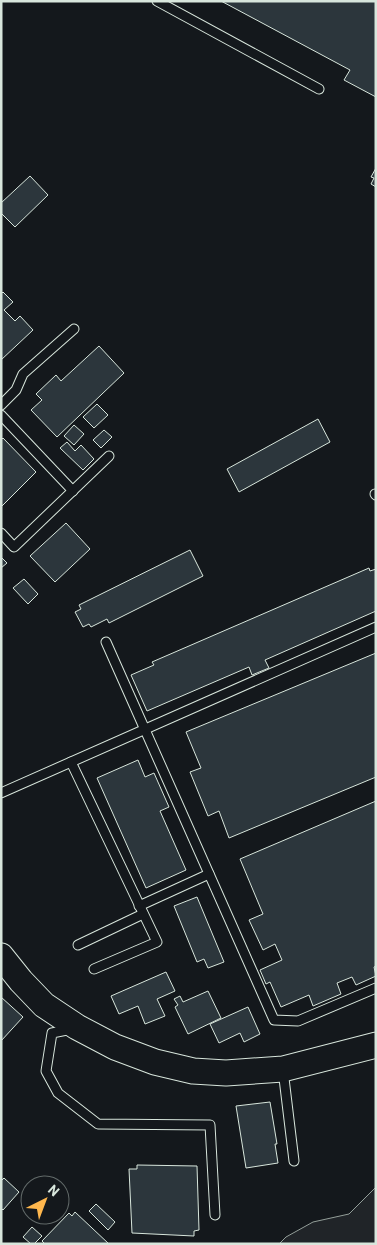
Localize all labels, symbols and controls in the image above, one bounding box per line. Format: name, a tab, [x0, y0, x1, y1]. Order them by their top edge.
north arrow	[20, 1175, 70, 1225]
text: N	[45, 1181, 63, 1199]

